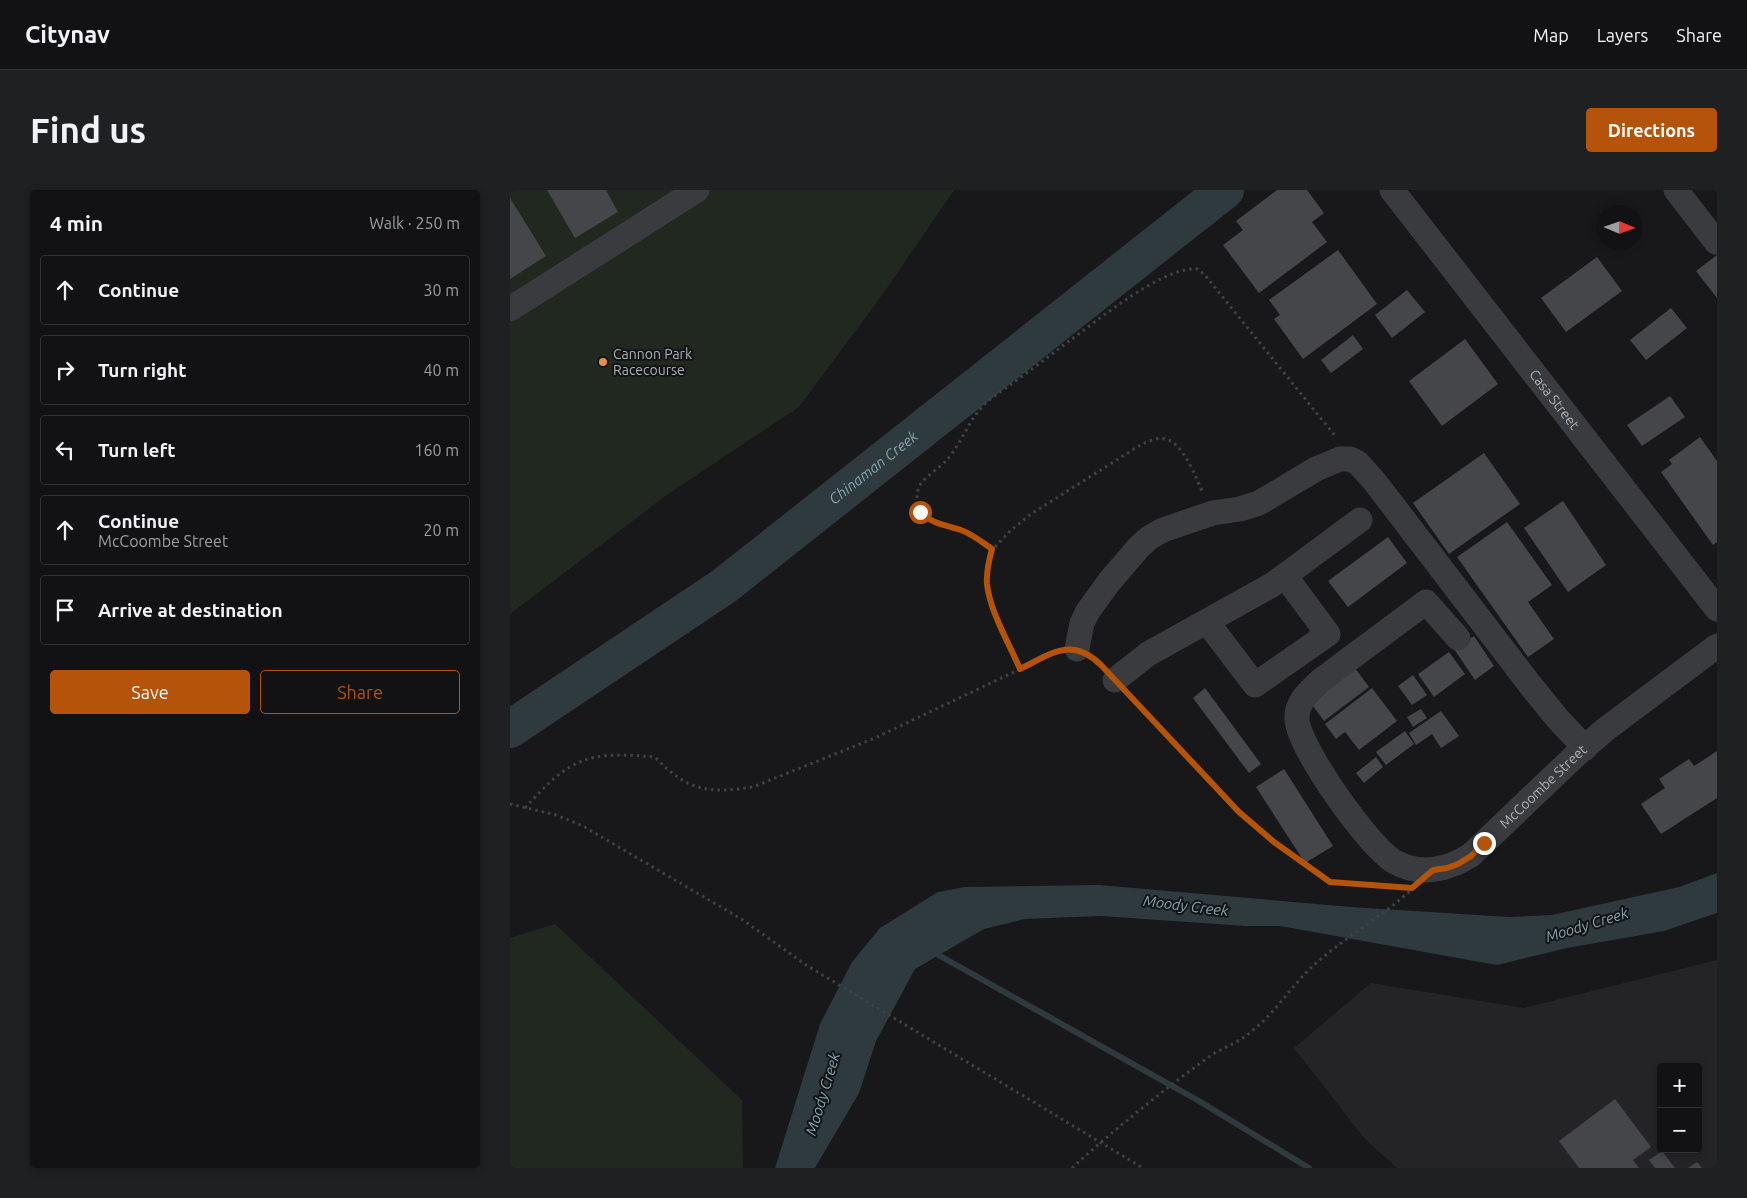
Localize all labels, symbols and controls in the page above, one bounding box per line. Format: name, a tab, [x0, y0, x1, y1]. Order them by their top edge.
text: Citynav	[25, 21, 110, 48]
text: Map	[1533, 25, 1569, 45]
text: Layers	[1597, 25, 1648, 45]
text: Share	[1676, 25, 1722, 45]
button: Directions	[1586, 108, 1717, 152]
text: Find us	[30, 110, 146, 150]
north arrow	[1597, 205, 1642, 250]
text: 4 min	[50, 211, 103, 235]
text: Walk · 250 m	[369, 214, 460, 232]
icon: ahead	[51, 276, 79, 304]
text: Continue	[98, 279, 179, 301]
text: 30 m	[423, 281, 459, 299]
place label: Cannon Park Racecourse	[613, 346, 692, 378]
icon: right	[51, 356, 79, 384]
marker: Cannon Park Racecourse	[597, 356, 609, 368]
text: Turn right	[98, 359, 186, 381]
text: 40 m	[423, 361, 459, 379]
street label: Casa Street	[1526, 366, 1583, 433]
water label: Chinaman Creek	[825, 427, 921, 508]
icon: left	[51, 436, 79, 464]
text: Turn left	[98, 439, 176, 461]
text: 160 m	[414, 441, 459, 459]
route start	[909, 501, 932, 524]
text: Continue	[98, 510, 179, 532]
icon: ahead	[51, 516, 79, 544]
text: 20 m	[423, 521, 459, 539]
text: McCoombe Street	[98, 532, 228, 550]
icon: arrive	[51, 596, 79, 624]
text: Arrive at destination	[98, 599, 283, 621]
button: Save	[50, 670, 250, 714]
button: Share	[260, 670, 460, 714]
street label: McCoombe Street	[1496, 741, 1590, 831]
route end	[1473, 832, 1496, 855]
water label: Moody Creek	[1142, 892, 1230, 919]
water label: Moody Creek	[1543, 904, 1631, 945]
water label: Moody Creek	[802, 1050, 843, 1137]
map controls	[1657, 1063, 1702, 1153]
button: +	[1657, 1063, 1702, 1108]
button: −	[1657, 1108, 1702, 1153]

